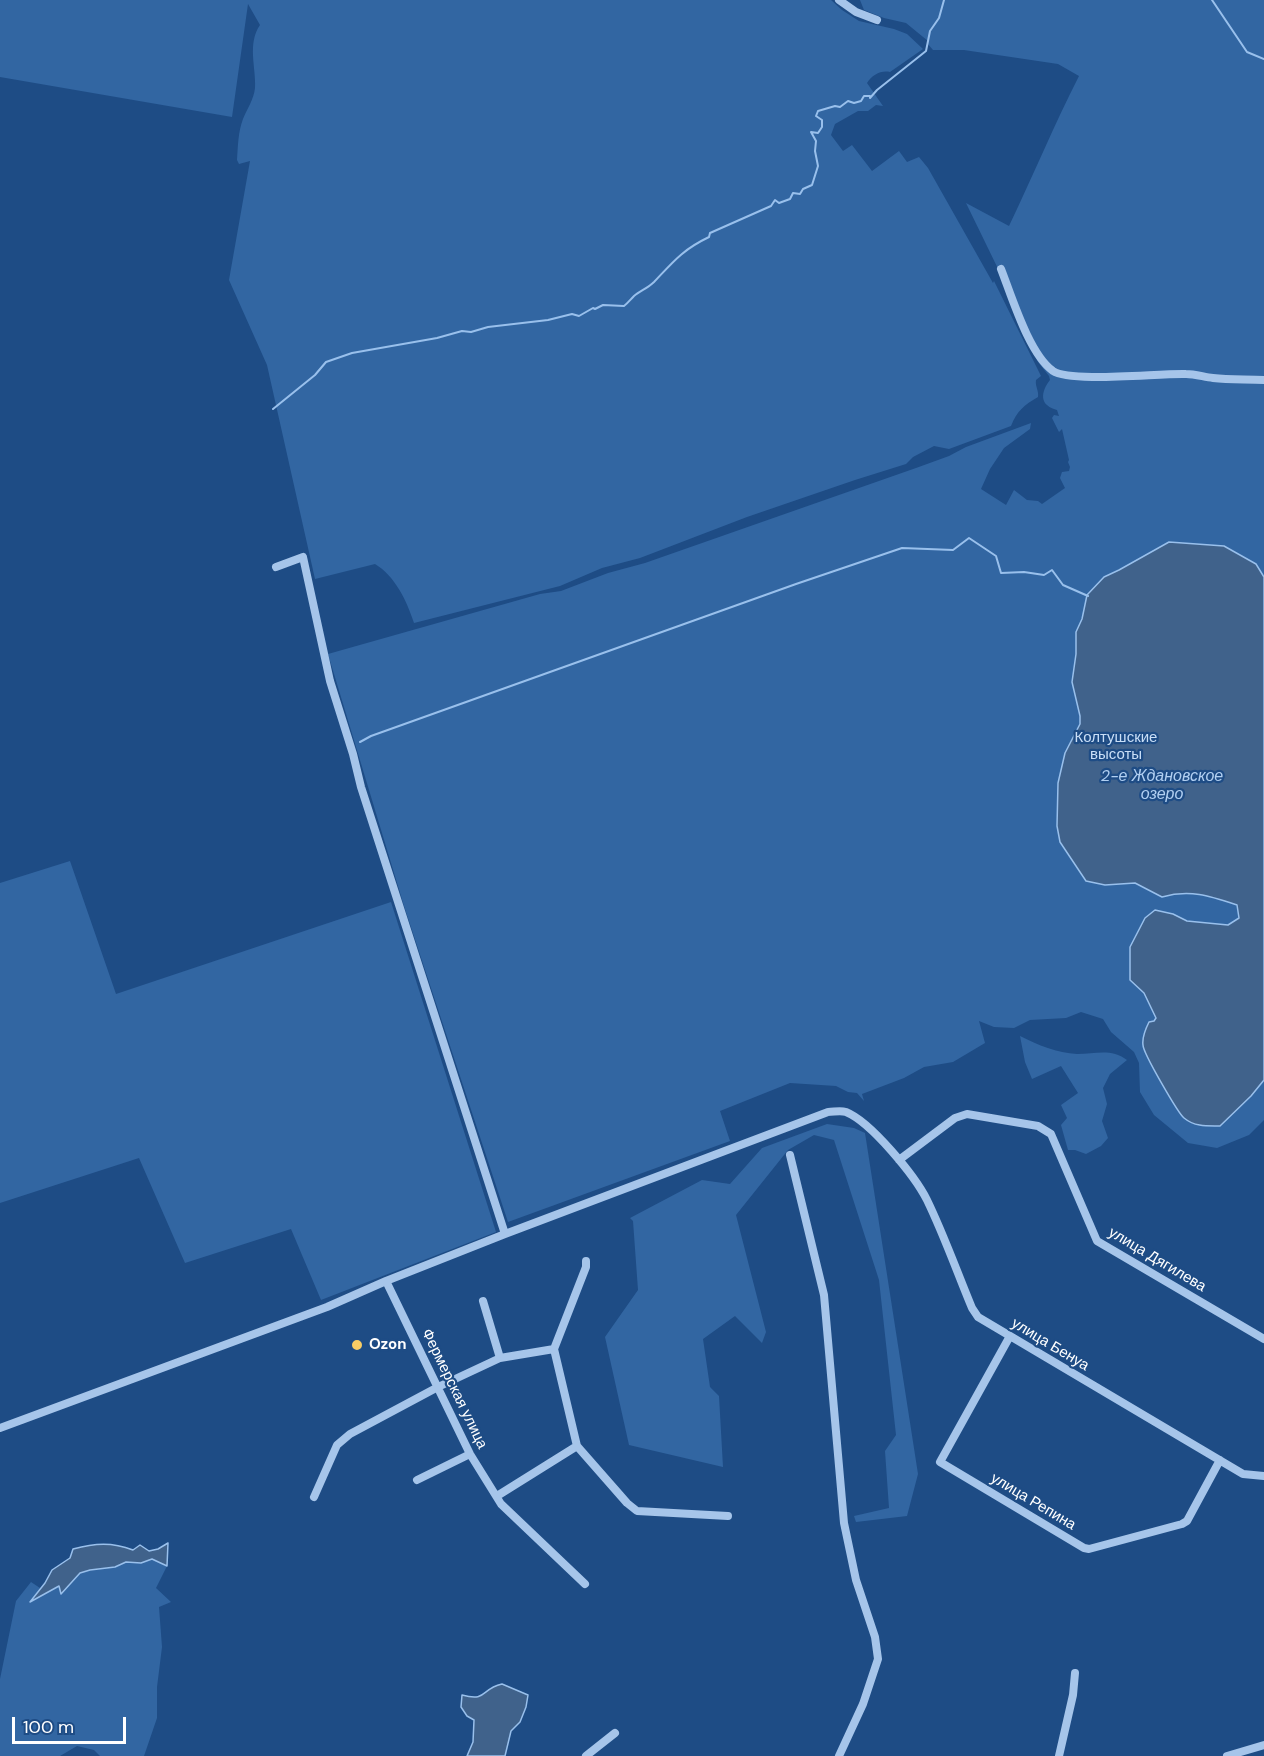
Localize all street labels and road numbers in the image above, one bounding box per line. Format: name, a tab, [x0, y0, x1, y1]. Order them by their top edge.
street label: улица Дягилева	[1105, 1224, 1209, 1296]
street label: улица Бенуа	[1008, 1315, 1092, 1375]
street label: Фермерская улица	[417, 1326, 491, 1452]
street label: улица Репина	[987, 1470, 1079, 1534]

